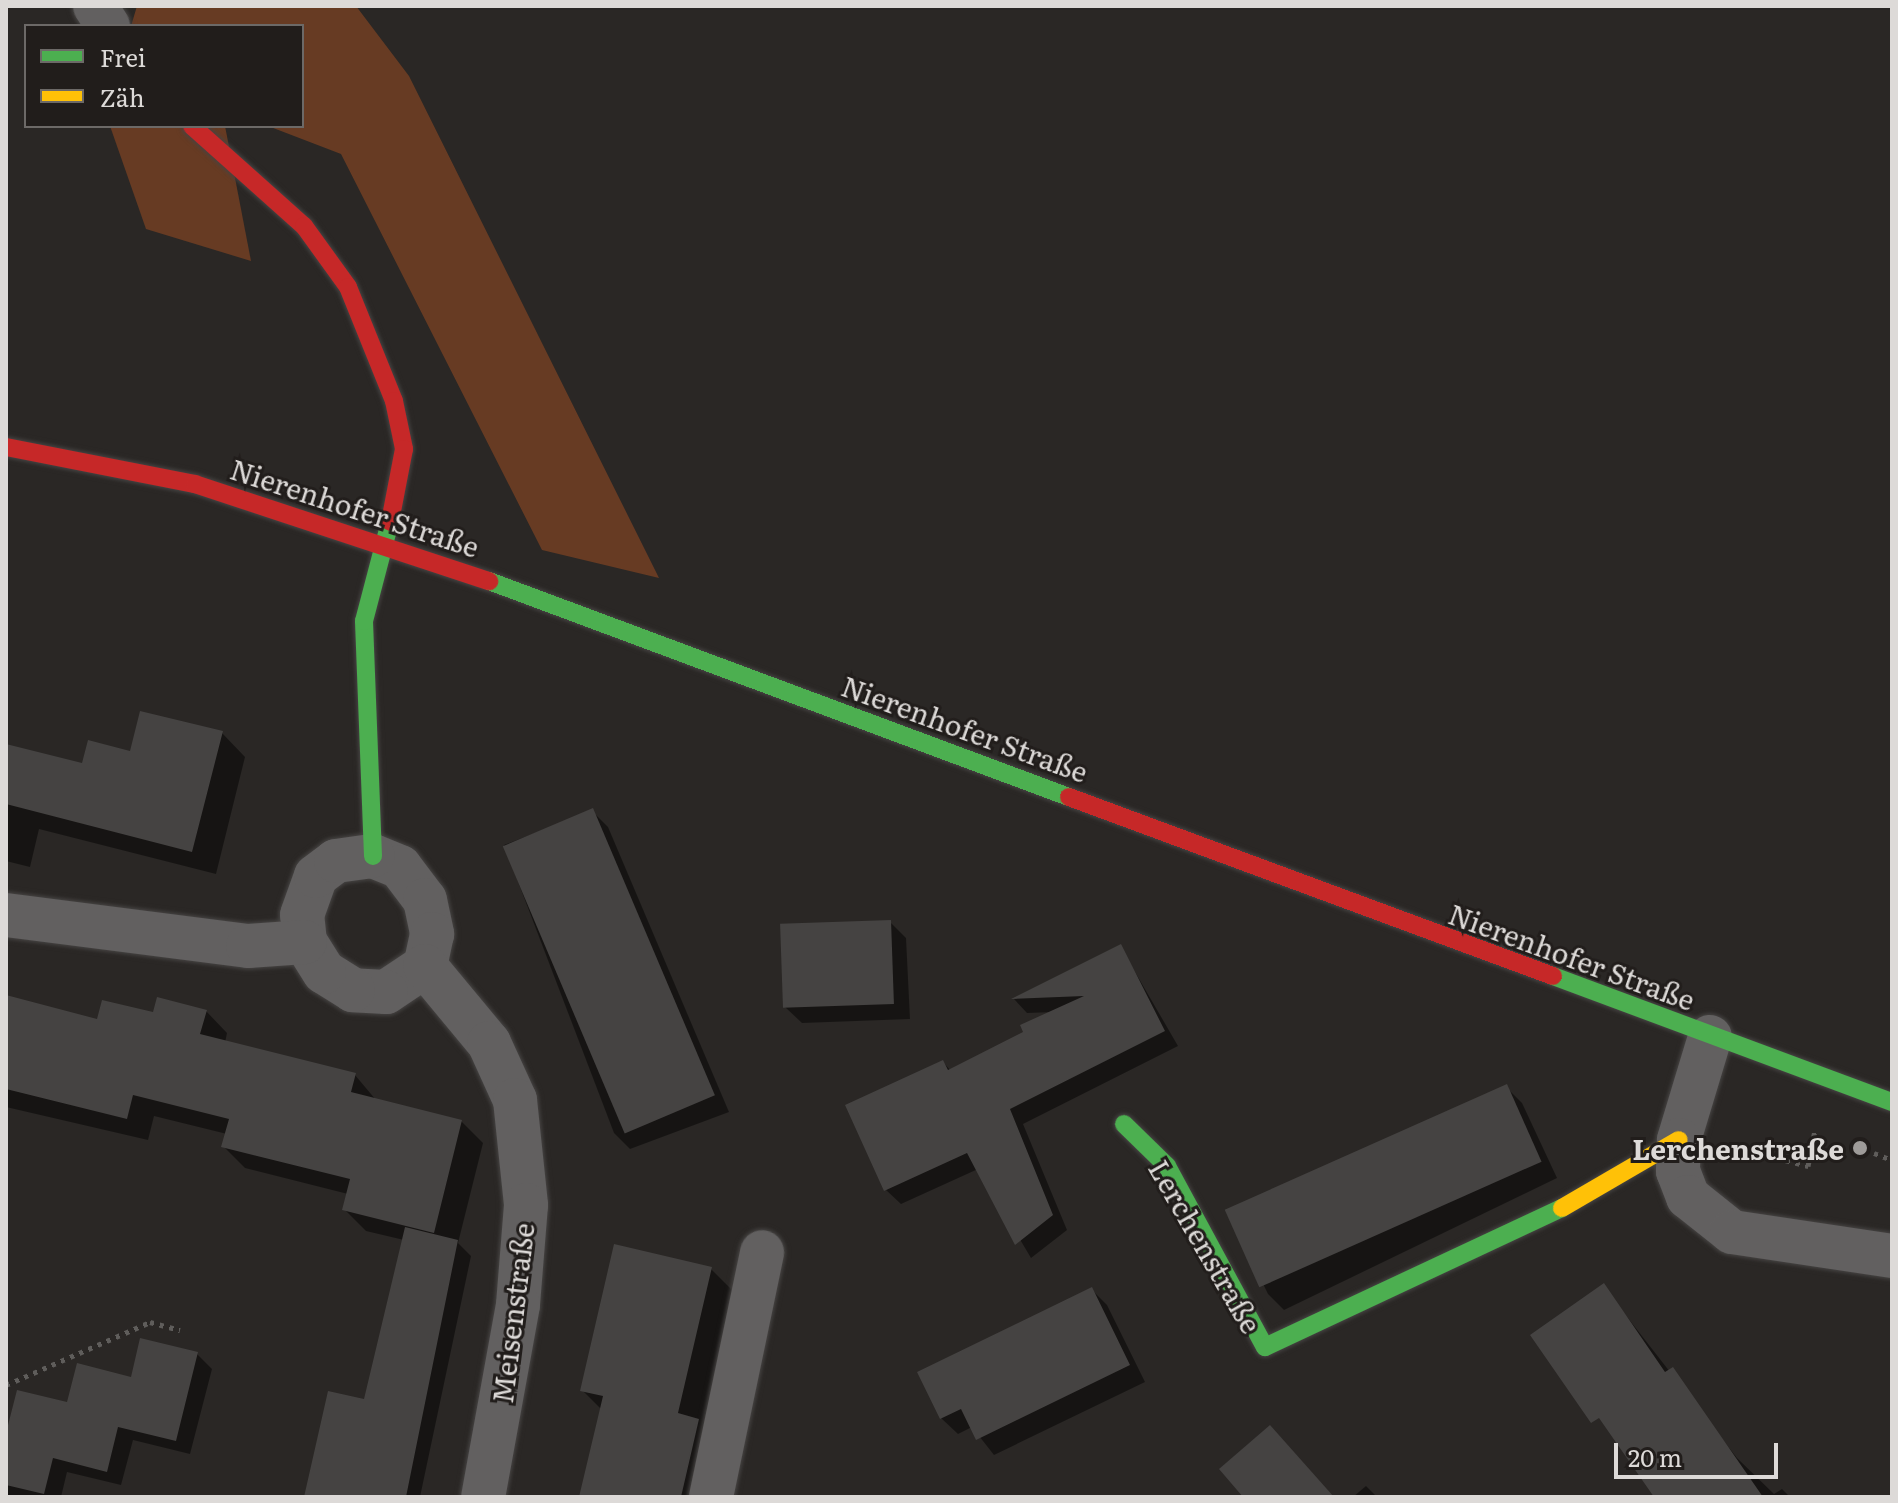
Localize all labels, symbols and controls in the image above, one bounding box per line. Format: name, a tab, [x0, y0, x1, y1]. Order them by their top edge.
legend	[24, 24, 304, 128]
text: Frei	[100, 39, 146, 74]
text: Zäh	[100, 79, 145, 114]
street label: Nierenhofer Straße	[227, 451, 483, 563]
street label: Nierenhofer Straße	[837, 668, 1093, 788]
street label: Nierenhofer Straße	[1444, 896, 1700, 1016]
place label: Lerchenstraße	[1632, 1131, 1844, 1165]
marker: Lerchenstraße	[1851, 1139, 1869, 1157]
street label: Lerchenstraße	[1143, 1153, 1269, 1339]
street label: Meisenstraße	[484, 1221, 540, 1405]
scale bar	[1618, 1427, 1782, 1477]
text: 20 m	[1628, 1439, 1682, 1474]

